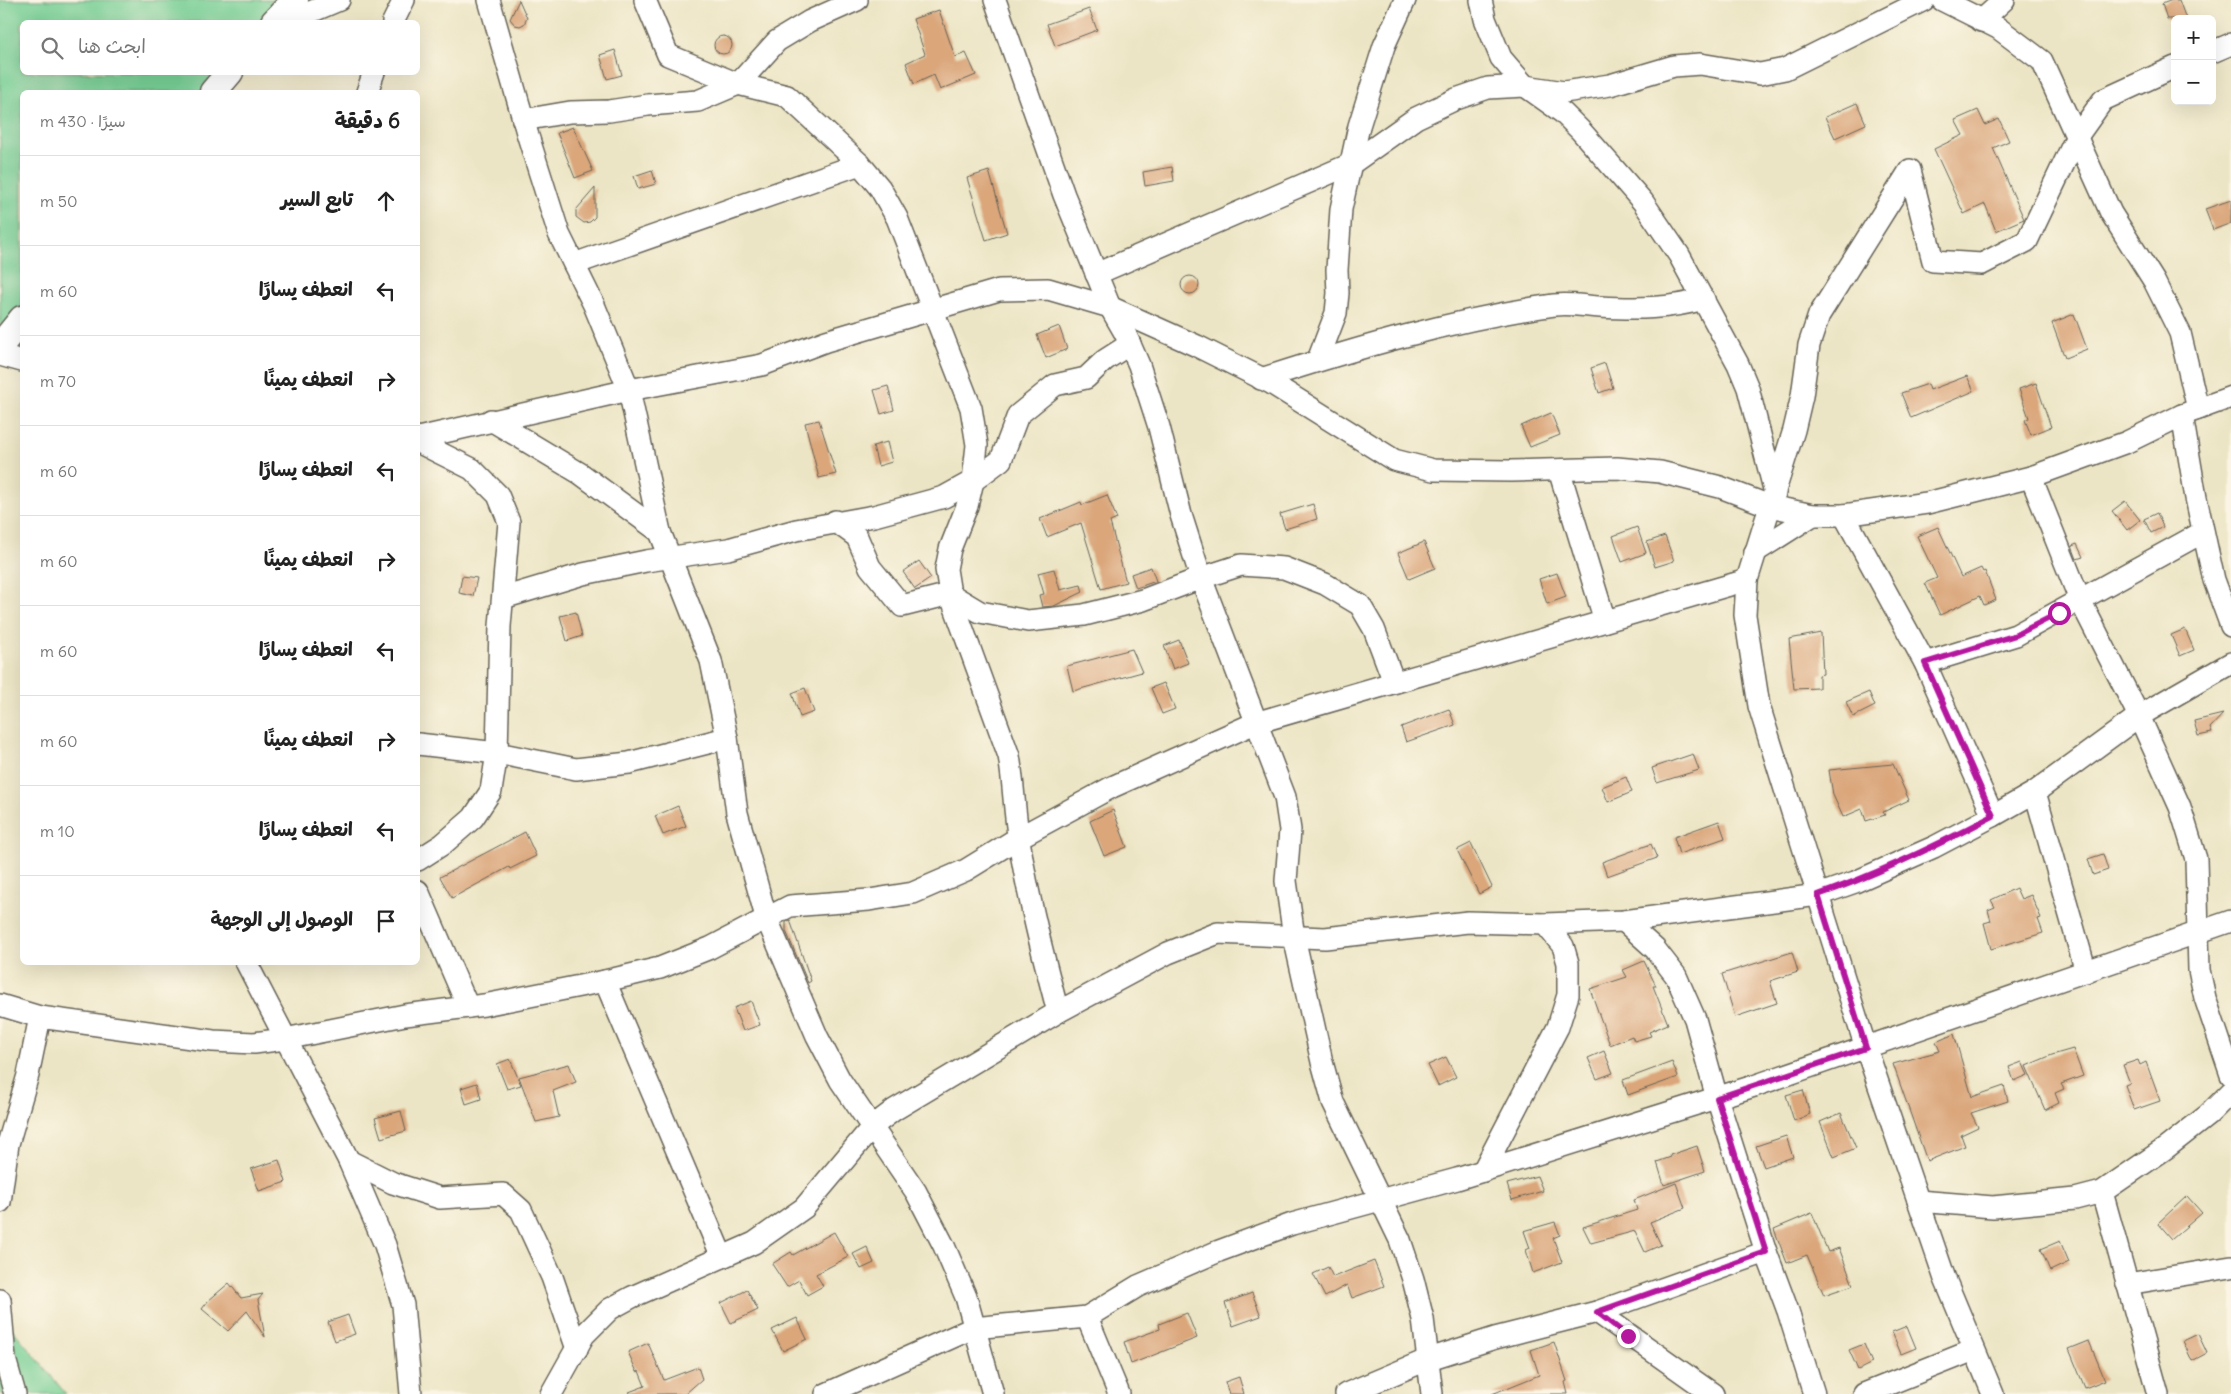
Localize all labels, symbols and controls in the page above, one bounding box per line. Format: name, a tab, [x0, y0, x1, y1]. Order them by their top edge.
map controls	[2171, 15, 2216, 105]
button: +	[2171, 15, 2216, 60]
search box	[20, 20, 420, 75]
icon: search	[38, 34, 66, 62]
text: ابحث هنا	[78, 34, 146, 58]
button: −	[2171, 60, 2216, 105]
text: 6 دقيقة	[334, 107, 400, 134]
text: سيرًا · 430 m	[40, 111, 126, 131]
text: تابع السير	[281, 187, 353, 211]
icon: ahead	[372, 187, 400, 215]
text: 50 m	[40, 191, 78, 211]
text: انعطف يسارًا	[259, 277, 353, 301]
icon: left	[372, 277, 400, 305]
text: 60 m	[40, 281, 78, 301]
text: انعطف يمينًا	[264, 367, 353, 391]
icon: right	[372, 367, 400, 395]
text: 70 m	[40, 371, 76, 391]
text: انعطف يسارًا	[259, 457, 353, 481]
icon: left	[372, 457, 400, 485]
text: 60 m	[40, 461, 78, 481]
text: انعطف يمينًا	[264, 547, 353, 571]
icon: right	[372, 547, 400, 575]
text: 60 m	[40, 551, 78, 571]
route start	[2048, 602, 2071, 625]
text: انعطف يسارًا	[259, 637, 353, 661]
icon: left	[372, 637, 400, 665]
text: 60 m	[40, 641, 78, 661]
text: انعطف يمينًا	[264, 727, 353, 751]
icon: right	[372, 727, 400, 755]
text: 60 m	[40, 731, 78, 751]
text: انعطف يسارًا	[259, 817, 353, 841]
icon: left	[372, 817, 400, 845]
text: 10 m	[40, 821, 75, 841]
text: الوصول إلى الوجهة	[210, 907, 353, 931]
icon: arrive	[372, 907, 400, 935]
route end	[1617, 1325, 1640, 1348]

